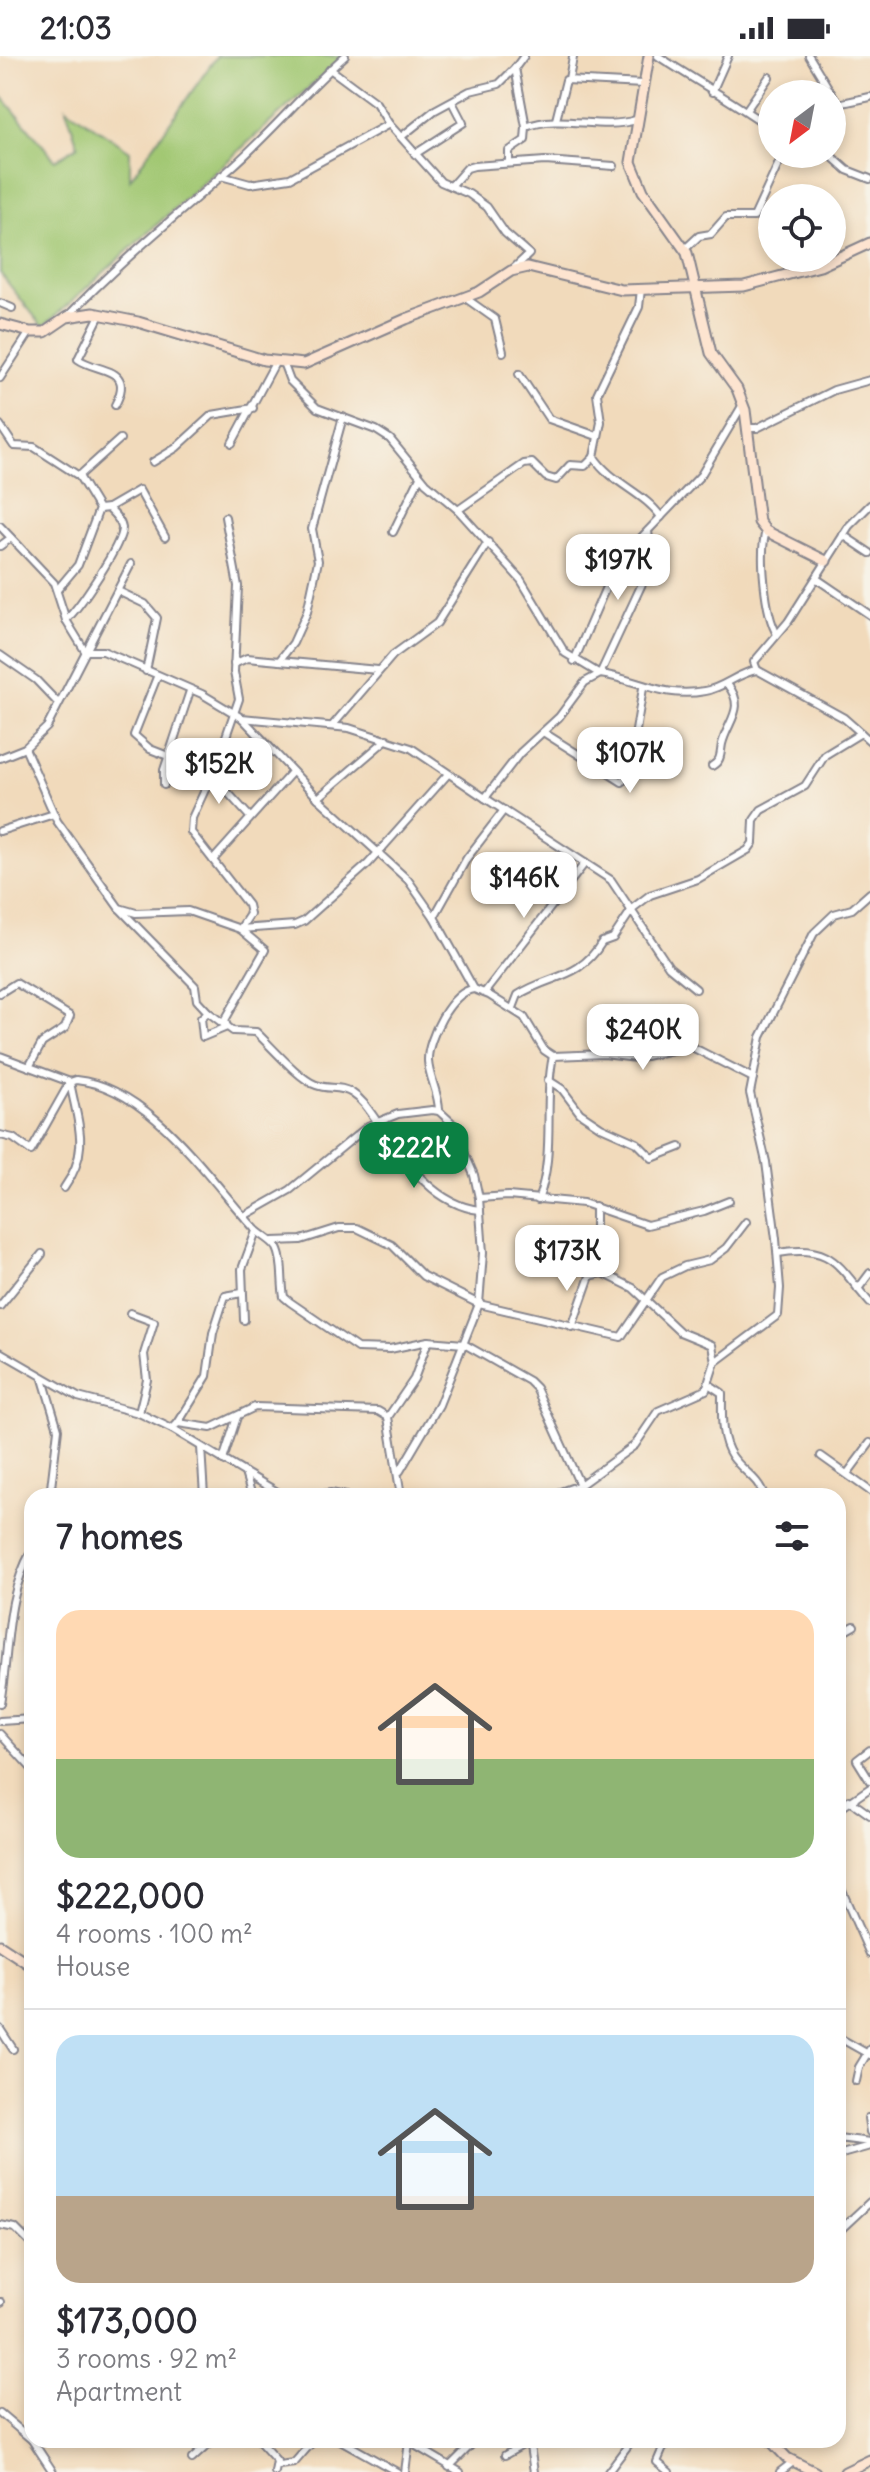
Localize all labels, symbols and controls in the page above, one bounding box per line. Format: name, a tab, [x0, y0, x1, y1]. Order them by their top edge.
text: 21:03	[40, 9, 112, 47]
north arrow	[758, 80, 846, 168]
map controls	[758, 80, 846, 272]
button: locate	[758, 184, 846, 272]
pin: $197K	[562, 534, 674, 602]
text: $197K	[584, 543, 652, 576]
pin: $107K	[574, 727, 686, 795]
text: $107K	[595, 736, 665, 769]
pin: $152K	[163, 738, 275, 806]
text: $152K	[184, 747, 254, 780]
pin: $146K	[468, 852, 580, 920]
text: $146K	[489, 861, 559, 894]
pin: $240K	[587, 1004, 699, 1072]
text: $240K	[605, 1013, 681, 1046]
pin: $222K	[358, 1122, 470, 1190]
text: $222K	[377, 1131, 451, 1164]
pin: $173K	[511, 1225, 623, 1293]
text: $173K	[533, 1234, 601, 1267]
icon: filters	[770, 1514, 814, 1558]
text: 7 homes	[56, 1515, 183, 1558]
icon: home	[363, 1662, 507, 1806]
text: $222,000	[56, 1874, 205, 1917]
text: 4 rooms · 100 m²	[56, 1917, 253, 1950]
text: House	[56, 1950, 130, 1983]
icon: home	[363, 2087, 507, 2231]
text: $173,000	[56, 2299, 198, 2342]
text: 3 rooms · 92 m²	[56, 2342, 237, 2375]
text: Apartment	[56, 2375, 182, 2408]

